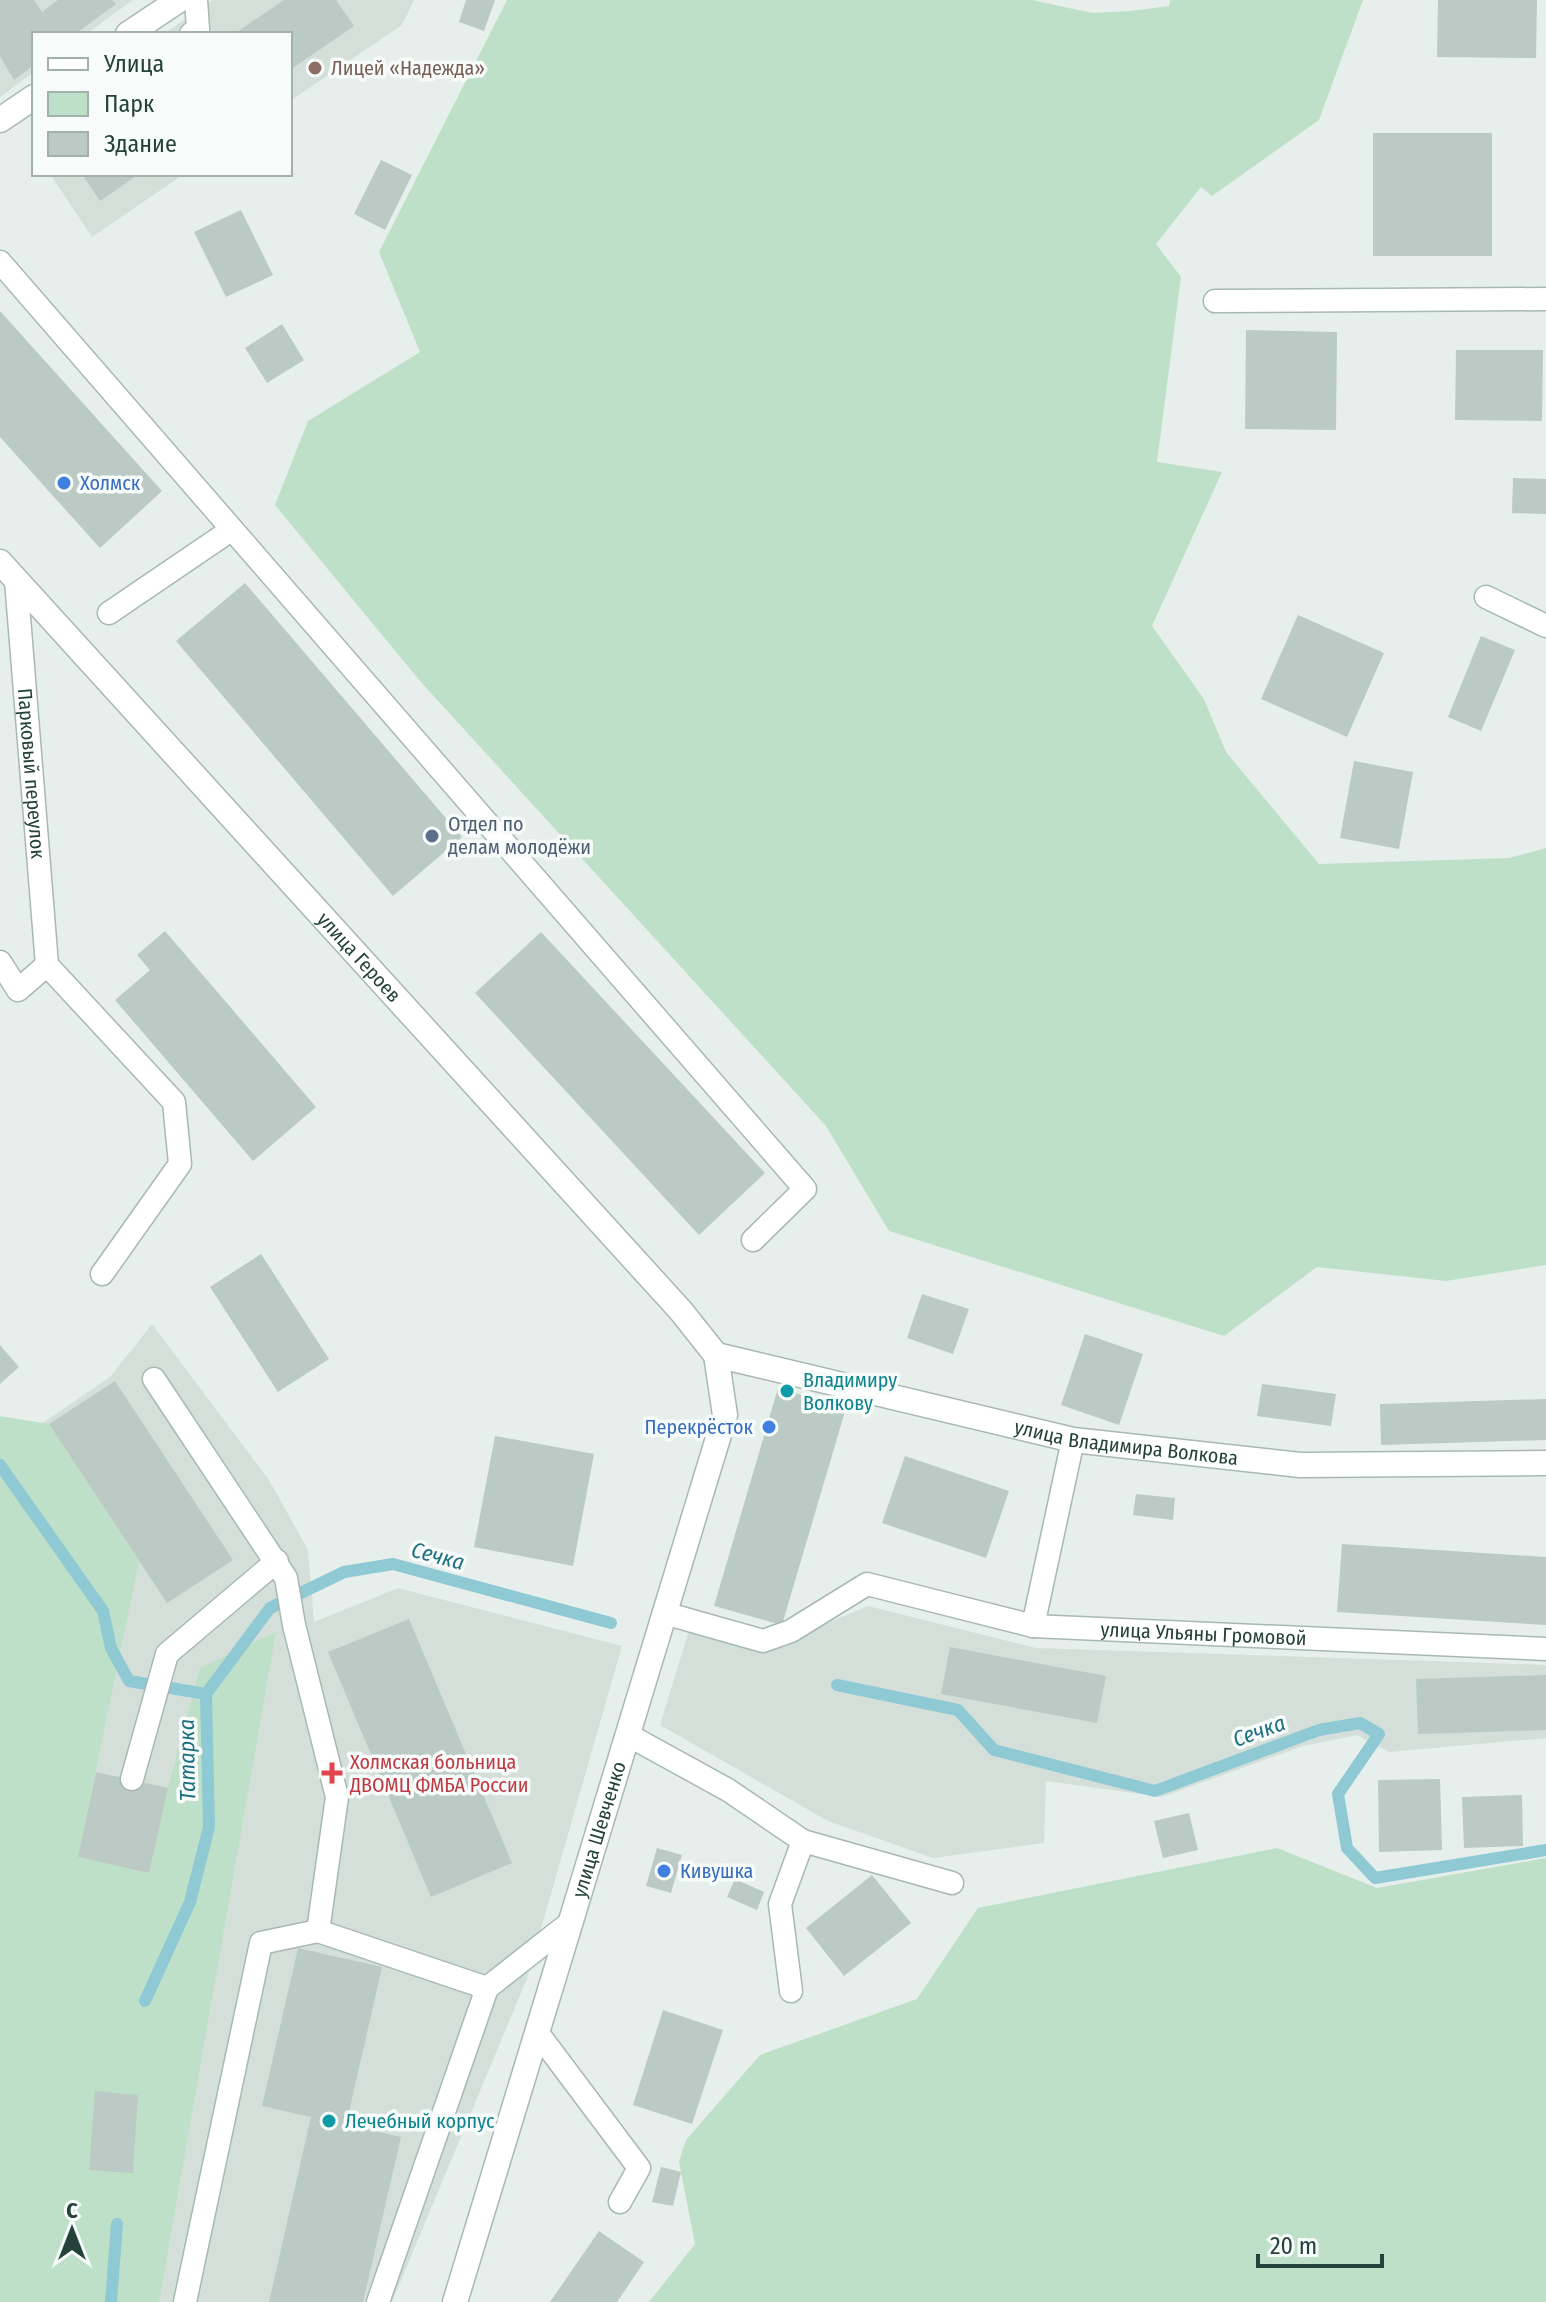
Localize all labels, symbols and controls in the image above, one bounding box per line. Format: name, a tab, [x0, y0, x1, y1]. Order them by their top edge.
legend	[32, 32, 292, 176]
text: Улица	[103, 50, 164, 78]
place label: Лицей «Надежда»	[331, 56, 485, 80]
marker: Лицей «Надежда»	[306, 59, 324, 77]
text: Парк	[104, 90, 155, 118]
text: Здание	[104, 130, 177, 158]
place label: Холмск	[80, 471, 141, 495]
marker: Холмск	[55, 474, 73, 492]
street label: Парковый переулок	[13, 687, 50, 860]
place label: Отдел по делам молодёжи	[448, 812, 591, 859]
marker: Отдел по делам молодёжи	[423, 827, 441, 845]
street label: улица Героев	[312, 907, 406, 1007]
place label: Владимиру Волкову	[803, 1368, 897, 1415]
marker: Владимиру Волкову	[778, 1382, 796, 1400]
place label: Перекрёсток	[645, 1415, 754, 1439]
street label: улица Владимира Волкова	[1012, 1415, 1239, 1470]
marker: Перекрёсток	[760, 1418, 778, 1436]
water label: Сечка	[408, 1536, 468, 1576]
street label: улица Ульяны Громовой	[1100, 1617, 1307, 1650]
water label: Сечка	[1229, 1709, 1289, 1753]
water label: Татарка	[173, 1719, 201, 1801]
place label: Холмская больница ДВОМЦ ФМБА России	[349, 1750, 528, 1797]
street label: улица Шевченко	[567, 1758, 631, 1900]
marker: Холмская больница ДВОМЦ ФМБА России	[321, 1762, 343, 1784]
place label: Кивушка	[680, 1859, 753, 1883]
marker: Кивушка	[655, 1862, 673, 1880]
place label: Лечебный корпус	[345, 2109, 495, 2133]
marker: Лечебный корпус	[320, 2112, 338, 2130]
north arrow	[32, 2190, 112, 2270]
text: С	[66, 2197, 78, 2224]
scale bar	[1258, 2218, 1382, 2268]
text: 20 m	[1270, 2232, 1317, 2260]

